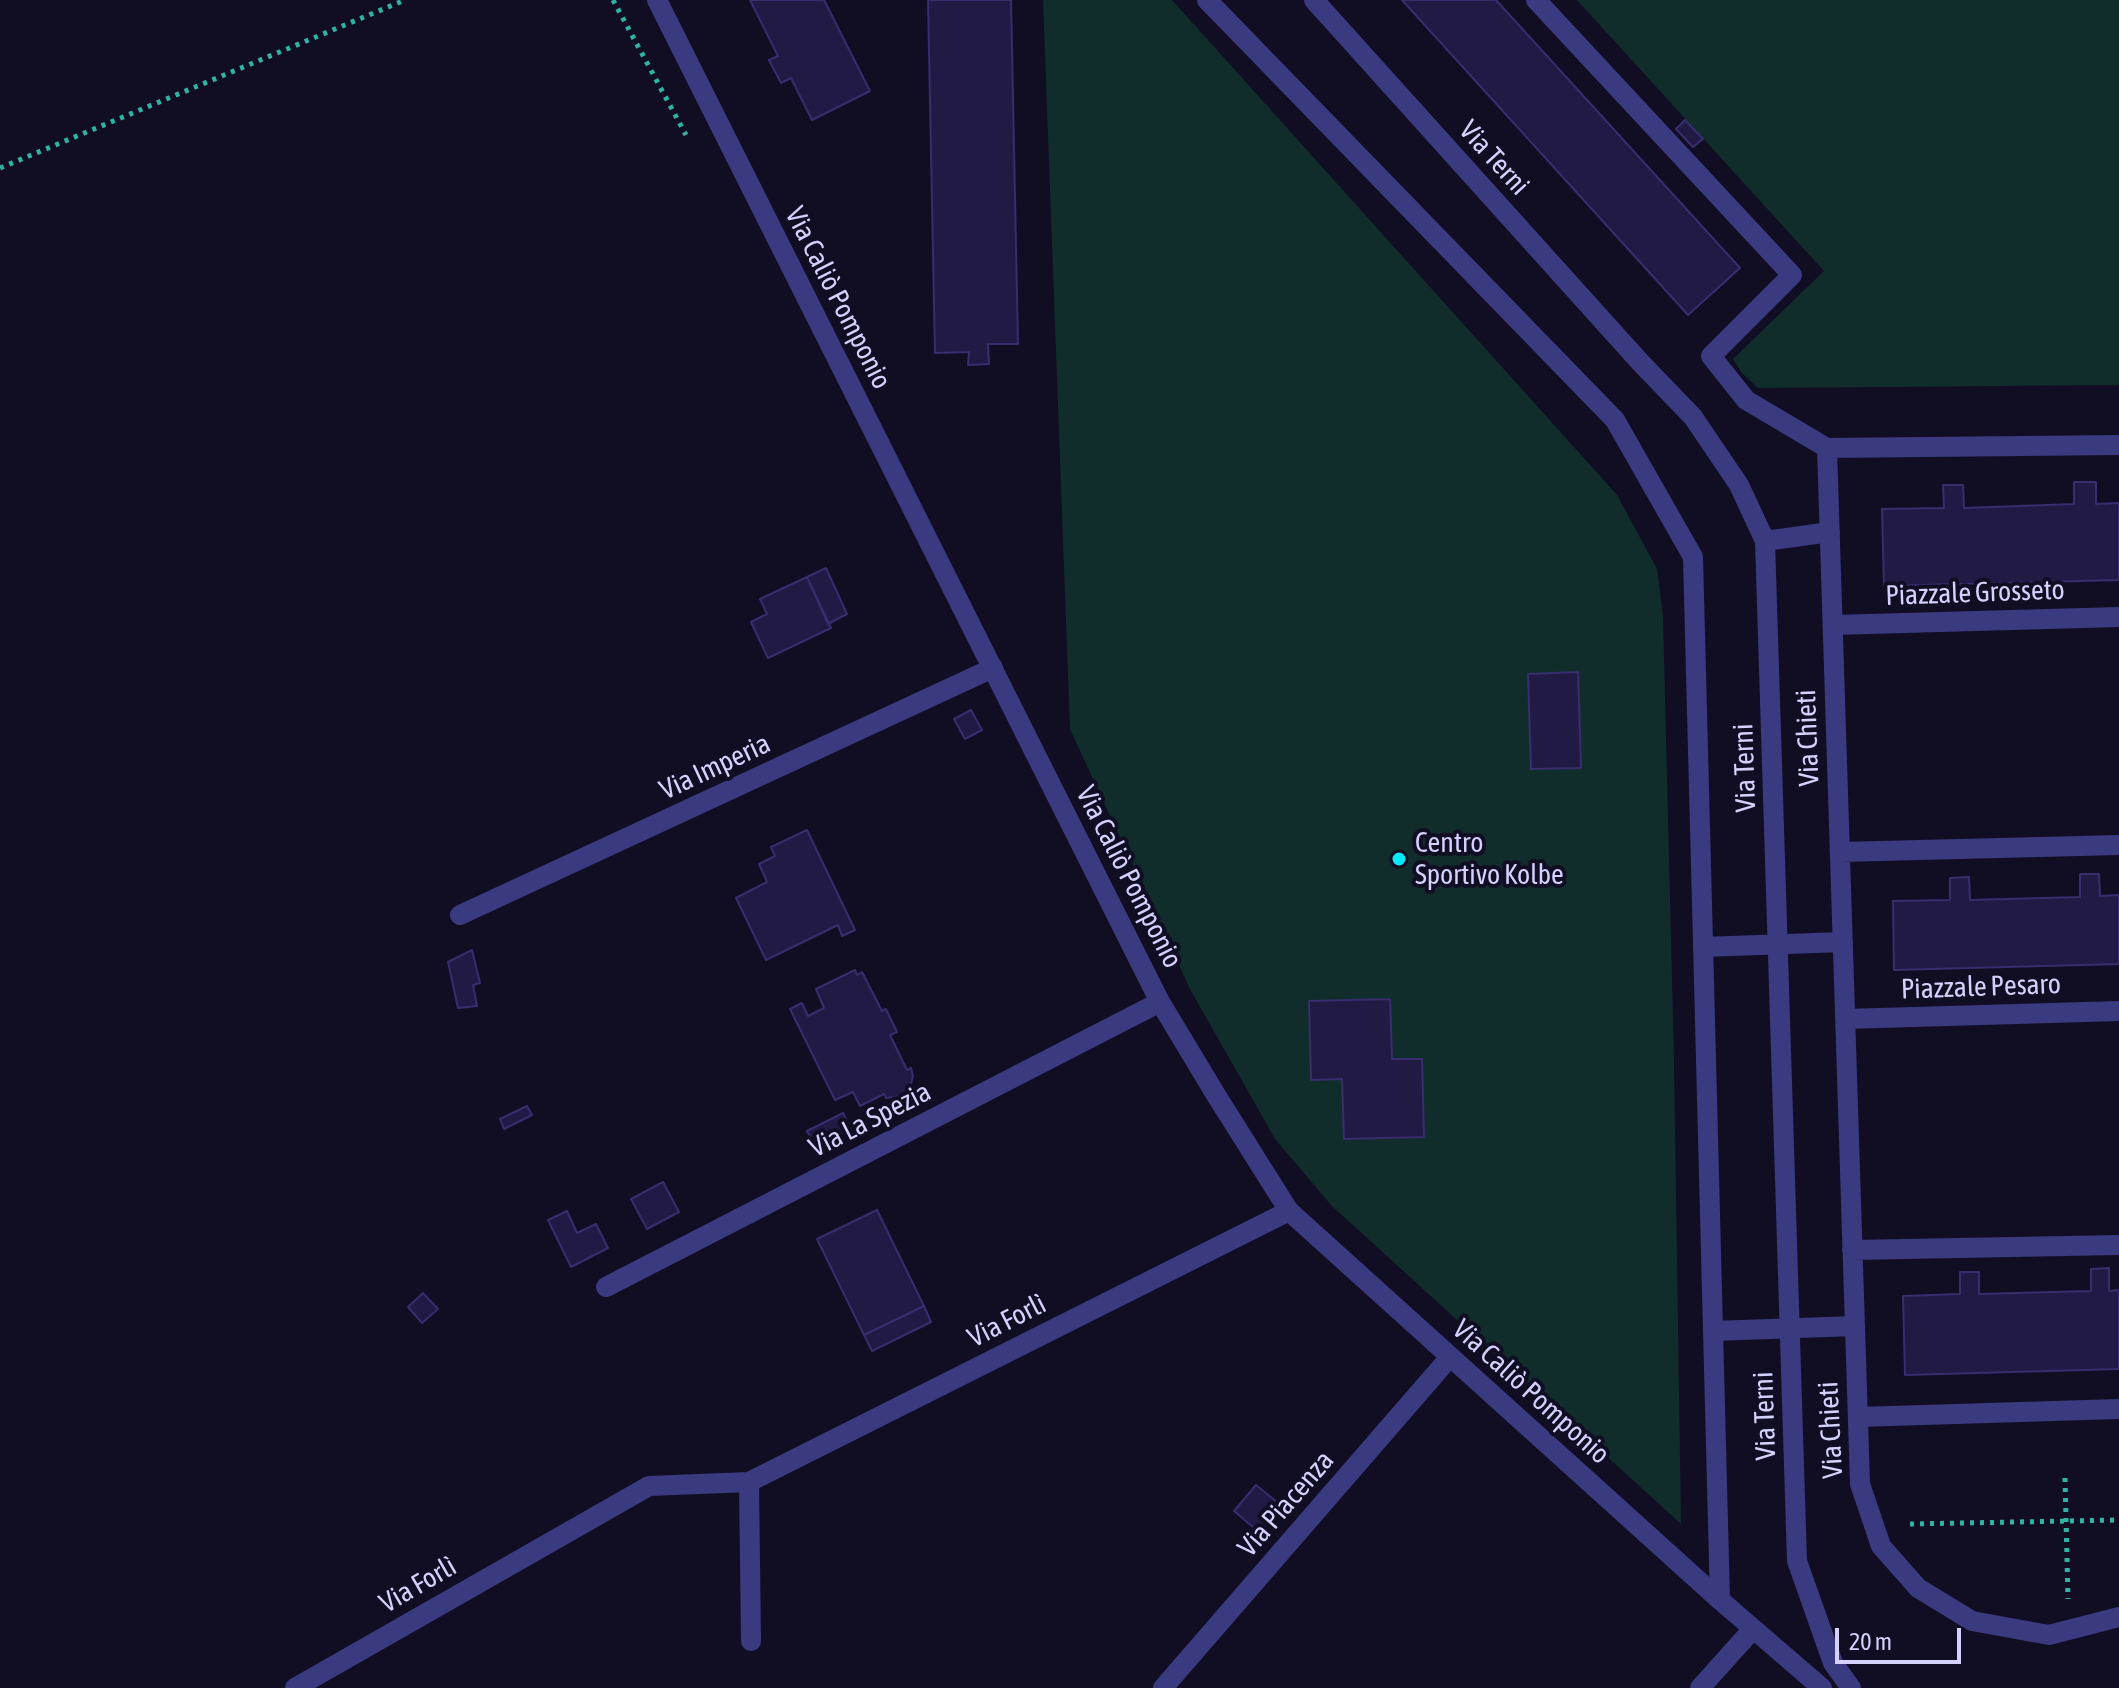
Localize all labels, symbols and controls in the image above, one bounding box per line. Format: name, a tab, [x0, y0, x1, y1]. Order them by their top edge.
street label: Via Terni	[1452, 114, 1536, 202]
street label: Via Caliò Pomponio	[778, 201, 898, 395]
street label: Piazzale Grosseto	[1885, 573, 2065, 613]
street label: Via Chieti	[1790, 689, 1826, 787]
street label: Via Terni	[1727, 723, 1763, 813]
street label: Via Imperia	[654, 727, 776, 807]
street label: Via Caliò Pomponio	[1069, 780, 1189, 974]
place label: Centro Sportivo Kolbe	[1415, 826, 1564, 892]
marker: Centro Sportivo Kolbe	[1390, 850, 1408, 868]
street label: Piazzale Pesaro	[1900, 967, 2062, 1007]
street label: Via La Spezia	[804, 1075, 936, 1165]
street label: Via Forlì	[962, 1287, 1052, 1355]
street label: Via Caliò Pomponio	[1445, 1313, 1617, 1471]
street label: Via Terni	[1747, 1371, 1783, 1461]
street label: Via Chieti	[1812, 1381, 1850, 1479]
street label: Via Piacenza	[1231, 1444, 1341, 1564]
street label: Via Forlì	[374, 1550, 462, 1620]
scale bar	[1839, 1612, 1965, 1662]
text: 20 m	[1849, 1628, 1892, 1655]

